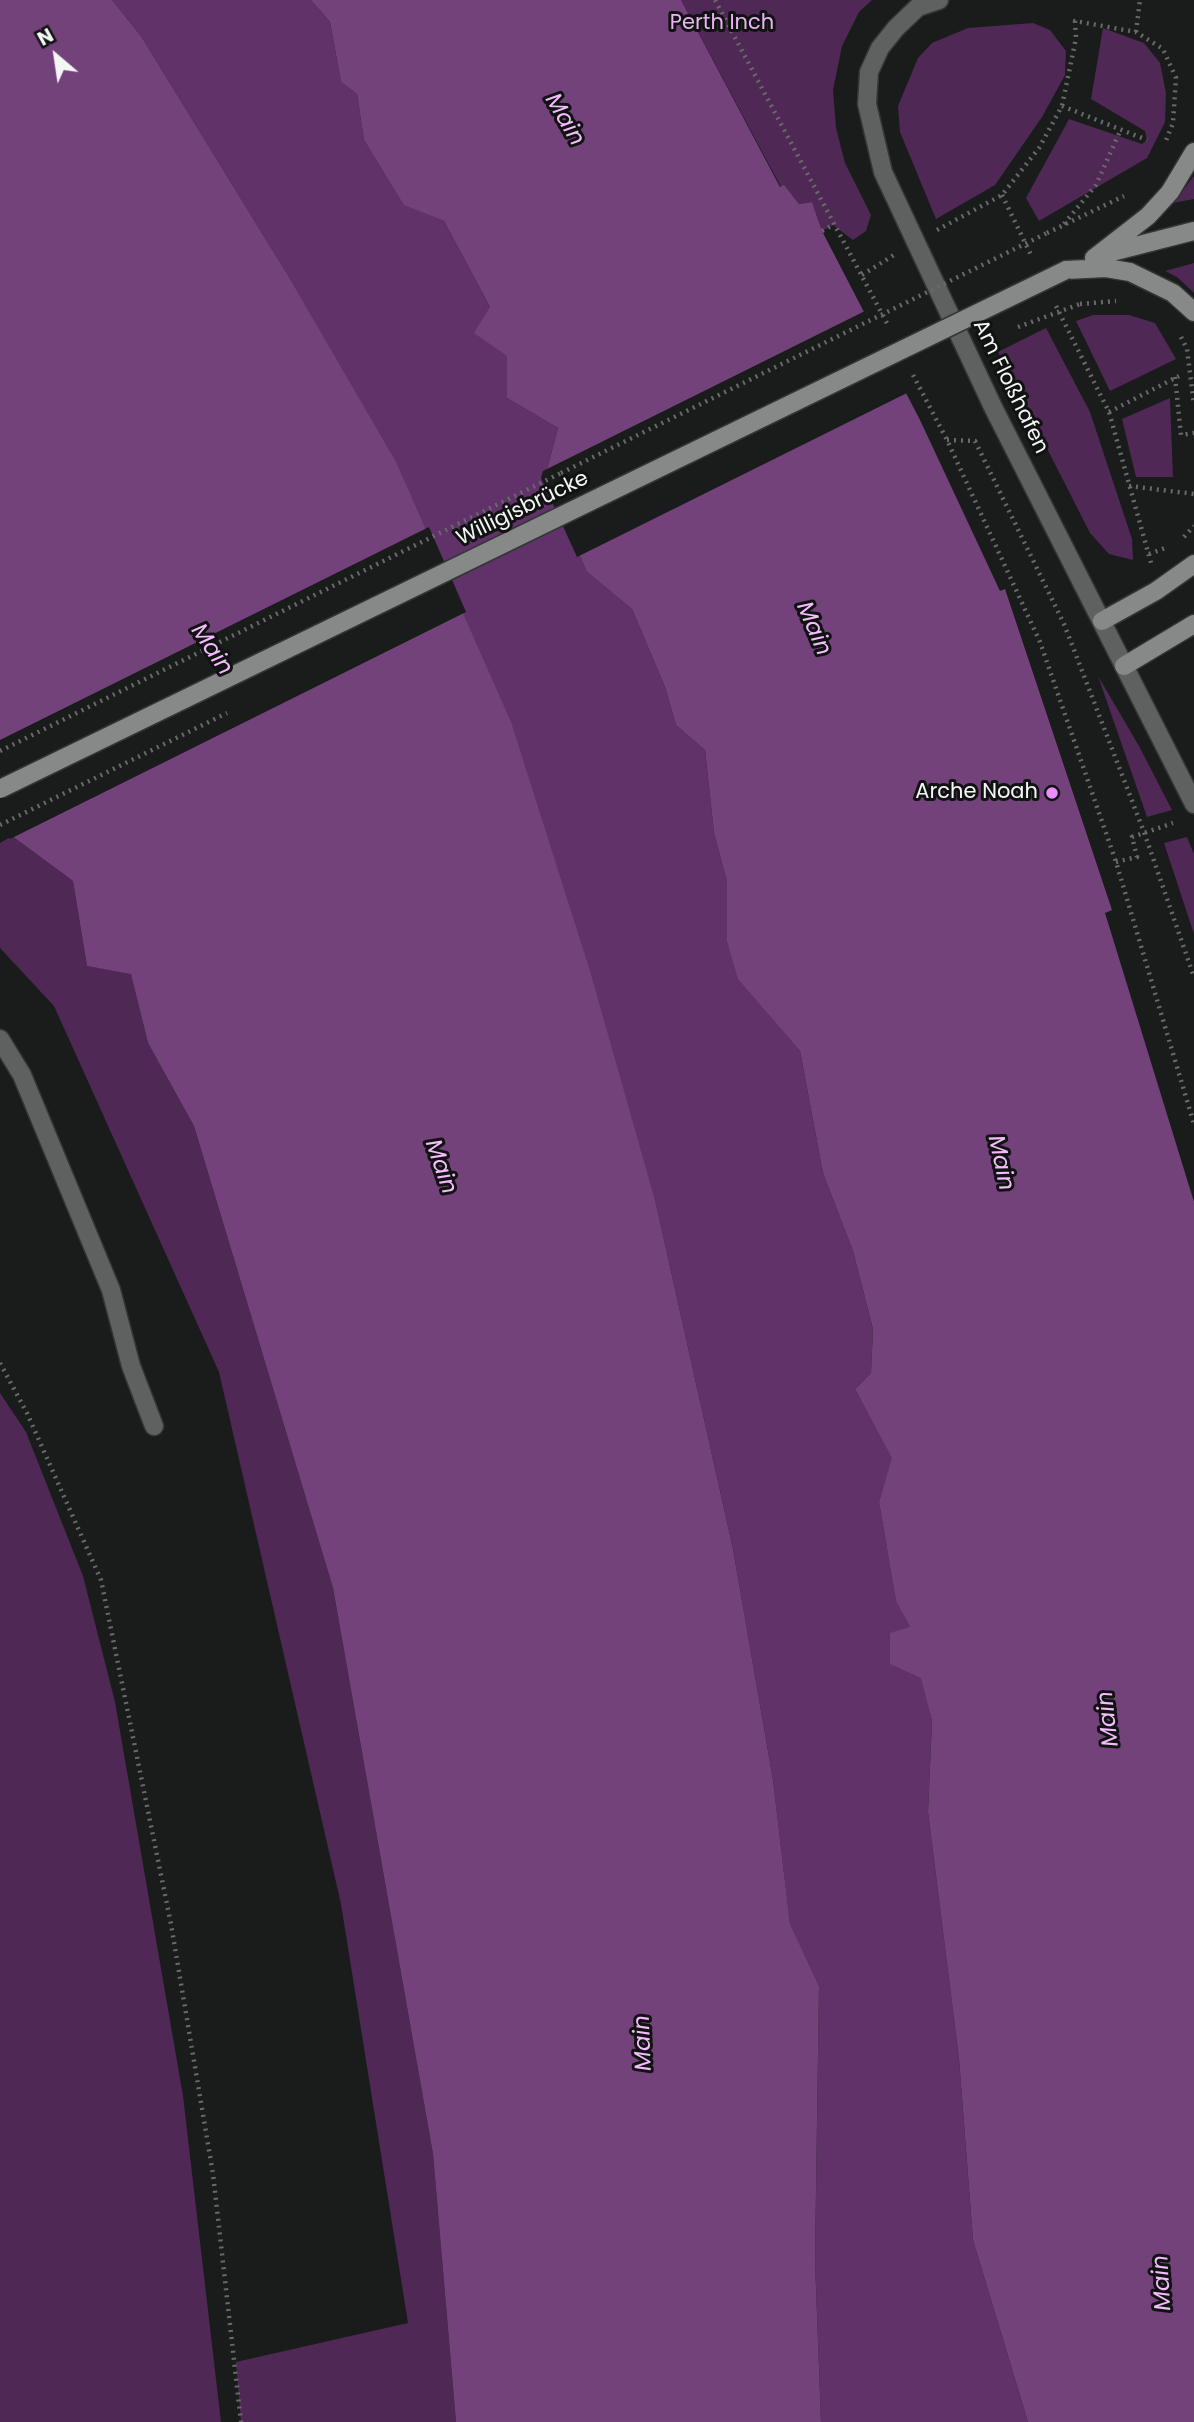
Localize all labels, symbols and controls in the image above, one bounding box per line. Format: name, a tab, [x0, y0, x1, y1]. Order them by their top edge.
park label: Perth Inch	[670, 11, 774, 37]
north arrow	[21, 21, 91, 91]
text: N	[33, 22, 58, 52]
water label: Main	[538, 89, 590, 151]
street label: Am Floßhafen	[967, 316, 1053, 458]
street label: Willigisbrücke	[453, 466, 593, 552]
water label: Main	[789, 598, 837, 660]
water label: Main	[184, 619, 238, 681]
place label: Arche Noah	[915, 780, 1038, 806]
marker: Arche Noah	[1044, 785, 1060, 801]
water label: Main	[981, 1133, 1019, 1193]
water label: Main	[418, 1136, 462, 1198]
water label: Main	[1092, 1690, 1126, 1748]
water label: Main	[629, 2015, 659, 2071]
water label: Main	[1148, 2254, 1178, 2312]

